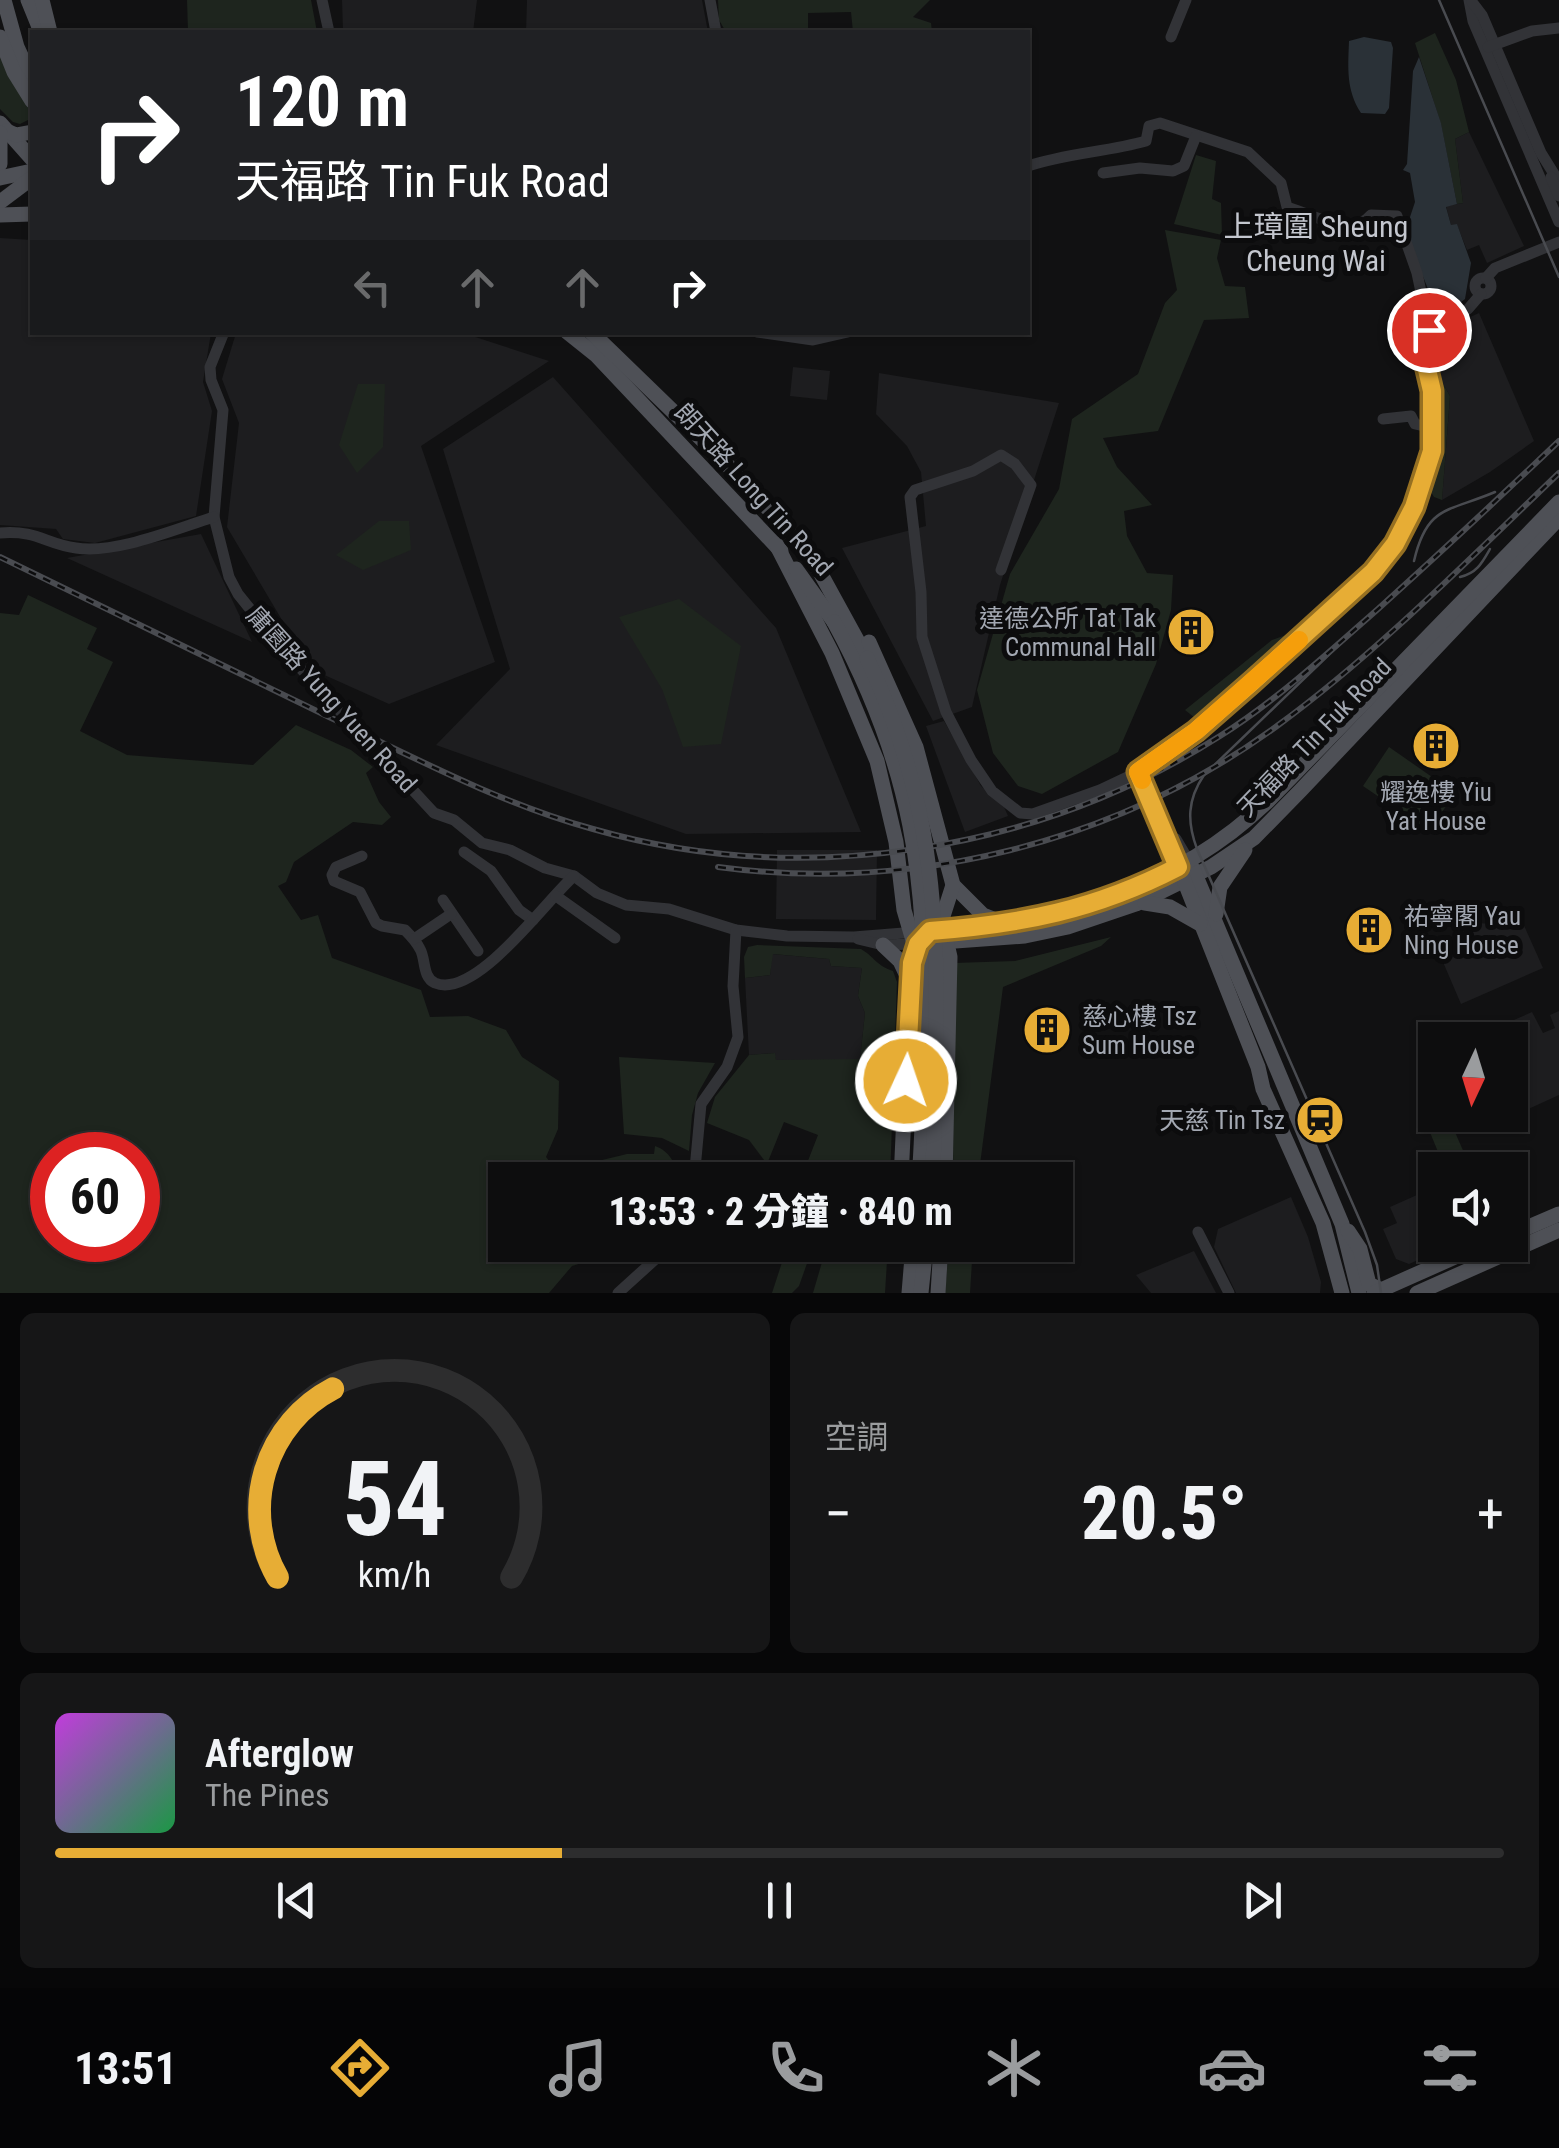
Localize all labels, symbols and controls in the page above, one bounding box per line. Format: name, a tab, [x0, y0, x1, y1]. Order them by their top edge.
text: 120 m	[235, 61, 409, 143]
icon: right	[70, 70, 200, 200]
text: 天福路 Tin Fuk Road	[235, 155, 610, 208]
district label: 上璋圍 Sheung Cheung Wai	[1224, 209, 1408, 278]
icon: left	[345, 260, 400, 315]
icon: ahead	[450, 260, 505, 315]
icon: ahead	[555, 260, 610, 315]
icon: right	[660, 260, 715, 315]
pin	[1387, 288, 1472, 373]
icon: arrive	[1402, 303, 1457, 358]
street label: 朗天路 Long Tin Road	[669, 397, 839, 581]
street label: 庸園路 Yung Yuen Road	[241, 600, 423, 798]
place label: 達德公所 Tat Tak Communal Hall	[979, 604, 1157, 662]
building icon: 達德公所 Tat Tak Communal Hall	[1165, 606, 1217, 658]
street label: 天福路 Tin Fuk Road	[1232, 652, 1397, 822]
building icon: 耀逸樓 Yiu Yat House	[1410, 720, 1462, 772]
place label: 耀逸樓 Yiu Yat House	[1380, 778, 1492, 836]
place label: 祐寧閣 Yau Ning House	[1404, 902, 1521, 960]
building icon: 祐寧閣 Yau Ning House	[1343, 904, 1395, 956]
place label: 慈心樓 Tsz Sum House	[1082, 1002, 1197, 1060]
building icon: 慈心樓 Tsz Sum House	[1021, 1004, 1073, 1056]
north arrow	[1418, 1022, 1528, 1132]
map controls	[1418, 1022, 1528, 1262]
position arrow	[854, 1029, 958, 1133]
station icon: 天慈 Tin Tsz	[1294, 1094, 1346, 1146]
place label: 天慈 Tin Tsz	[1159, 1106, 1285, 1135]
speed limit sign: 60	[30, 1132, 160, 1262]
button: sound	[1418, 1152, 1528, 1262]
text: 13:53 · 2 分鐘 · 840 m	[608, 1190, 953, 1234]
text: 空調	[825, 1418, 889, 1456]
text: 54	[342, 1439, 447, 1560]
text: 20.5°	[1081, 1469, 1247, 1557]
text: −	[825, 1482, 852, 1546]
text: +	[1477, 1482, 1504, 1546]
text: km/h	[358, 1554, 432, 1596]
text: Afterglow	[205, 1732, 354, 1776]
text: The Pines	[205, 1776, 330, 1814]
icon: previous	[269, 1873, 324, 1928]
icon: pause	[752, 1873, 807, 1928]
icon: next	[1235, 1873, 1290, 1928]
icon: directions	[325, 2033, 395, 2103]
icon: music	[543, 2033, 613, 2103]
icon: phone	[761, 2033, 831, 2103]
icon: climate	[979, 2033, 1049, 2103]
icon: car	[1197, 2033, 1267, 2103]
icon: filters	[1415, 2033, 1485, 2103]
text: 13:51	[74, 2042, 177, 2095]

